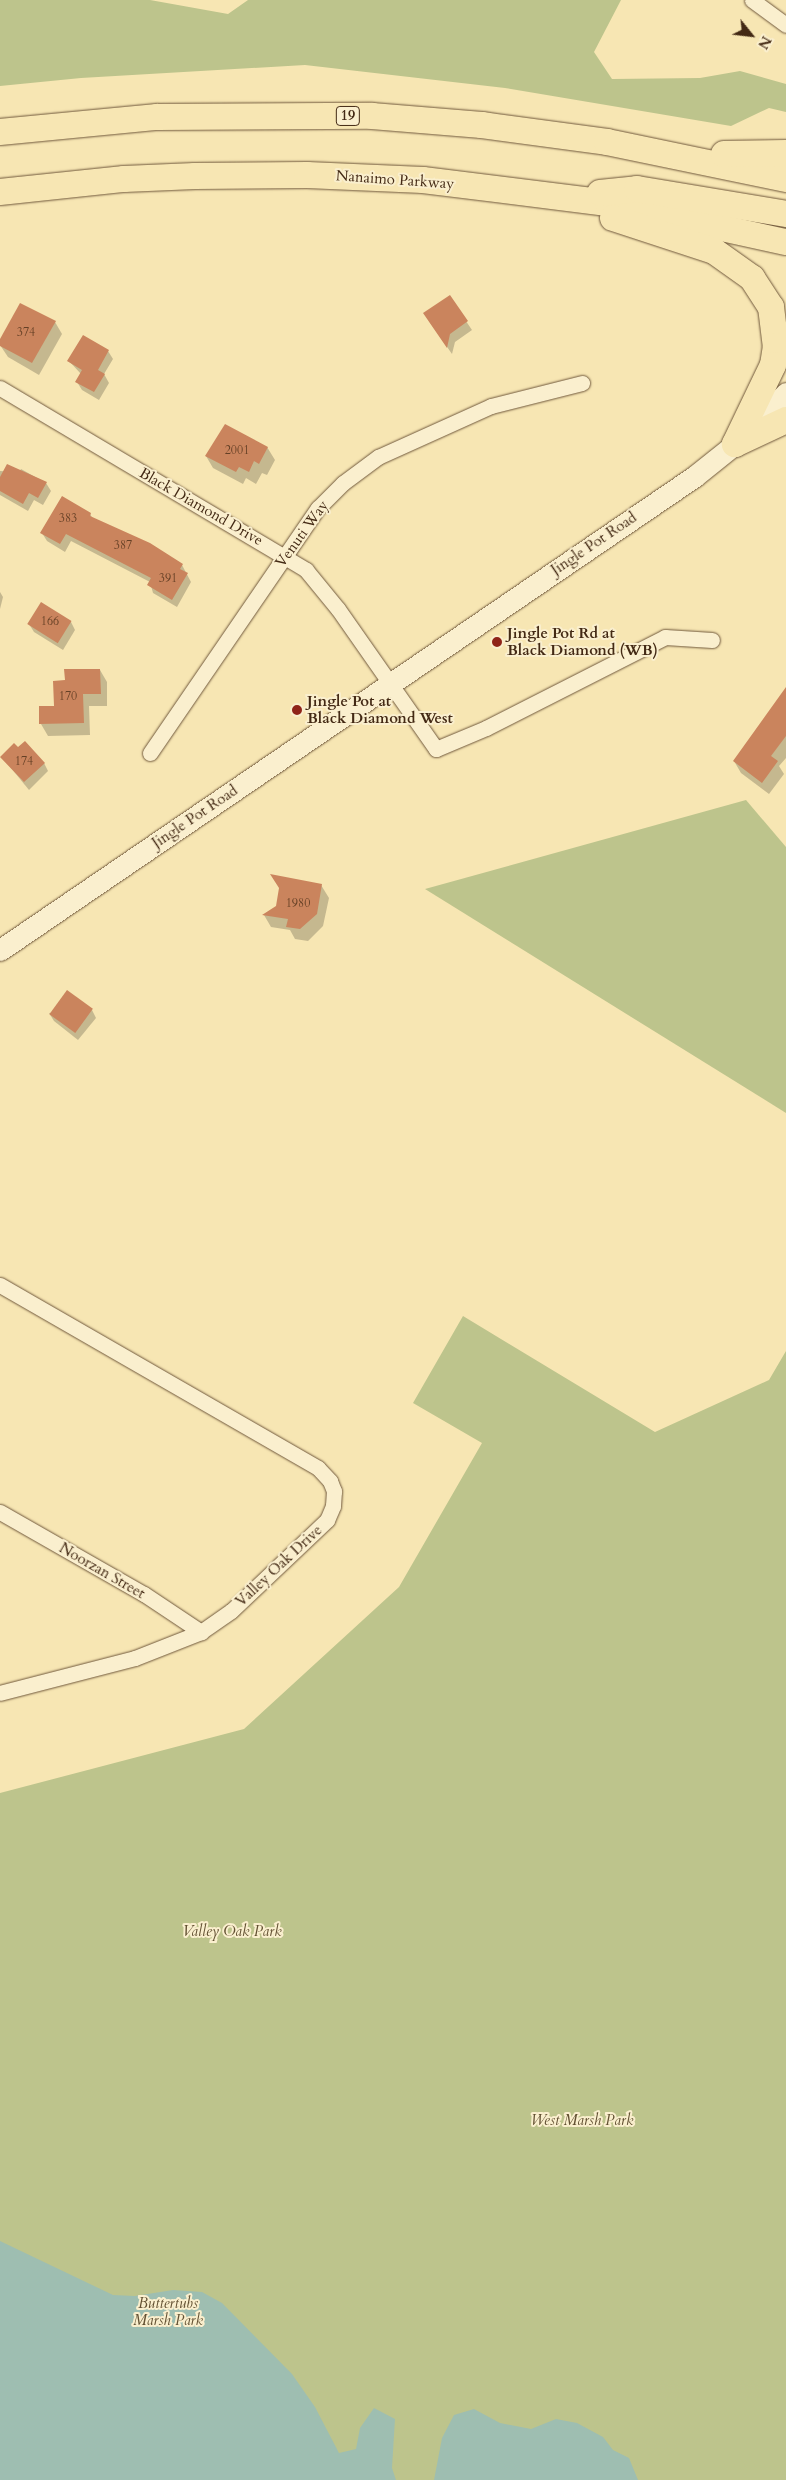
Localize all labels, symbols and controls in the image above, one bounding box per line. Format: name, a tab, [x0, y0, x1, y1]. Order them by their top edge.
north arrow	[726, 10, 776, 60]
text: N	[753, 33, 776, 52]
road number: 19	[336, 104, 360, 128]
street label: Nanaimo Parkway	[335, 167, 455, 193]
house number: 374	[17, 326, 35, 340]
house number: 2001	[225, 444, 249, 458]
street label: Black Diamond Drive	[136, 464, 266, 550]
street label: Venuti Way	[272, 497, 332, 571]
street label: Jingle Pot Road	[548, 509, 640, 579]
house number: 383	[59, 512, 77, 526]
house number: 387	[114, 539, 132, 553]
house number: 391	[159, 572, 177, 586]
house number: 166	[41, 615, 59, 629]
place label: Jingle Pot Rd at Black Diamond (WB)	[507, 624, 658, 659]
marker: Jingle Pot Rd at Black Diamond (WB)	[491, 636, 503, 648]
house number: 170	[59, 690, 77, 704]
place label: Jingle Pot at Black Diamond West	[307, 692, 453, 727]
marker: Jingle Pot at Black Diamond West	[291, 704, 303, 716]
house number: 174	[15, 755, 33, 769]
street label: Jingle Pot Road	[149, 782, 241, 852]
house number: 1980	[286, 897, 310, 911]
street label: Valley Oak Drive	[232, 1521, 326, 1611]
street label: Noorzan Street	[56, 1539, 148, 1603]
park label: Valley Oak Park	[182, 1923, 282, 1941]
park label: West Marsh Park	[531, 2112, 633, 2130]
park label: Buttertubs Marsh Park	[133, 2294, 203, 2329]

